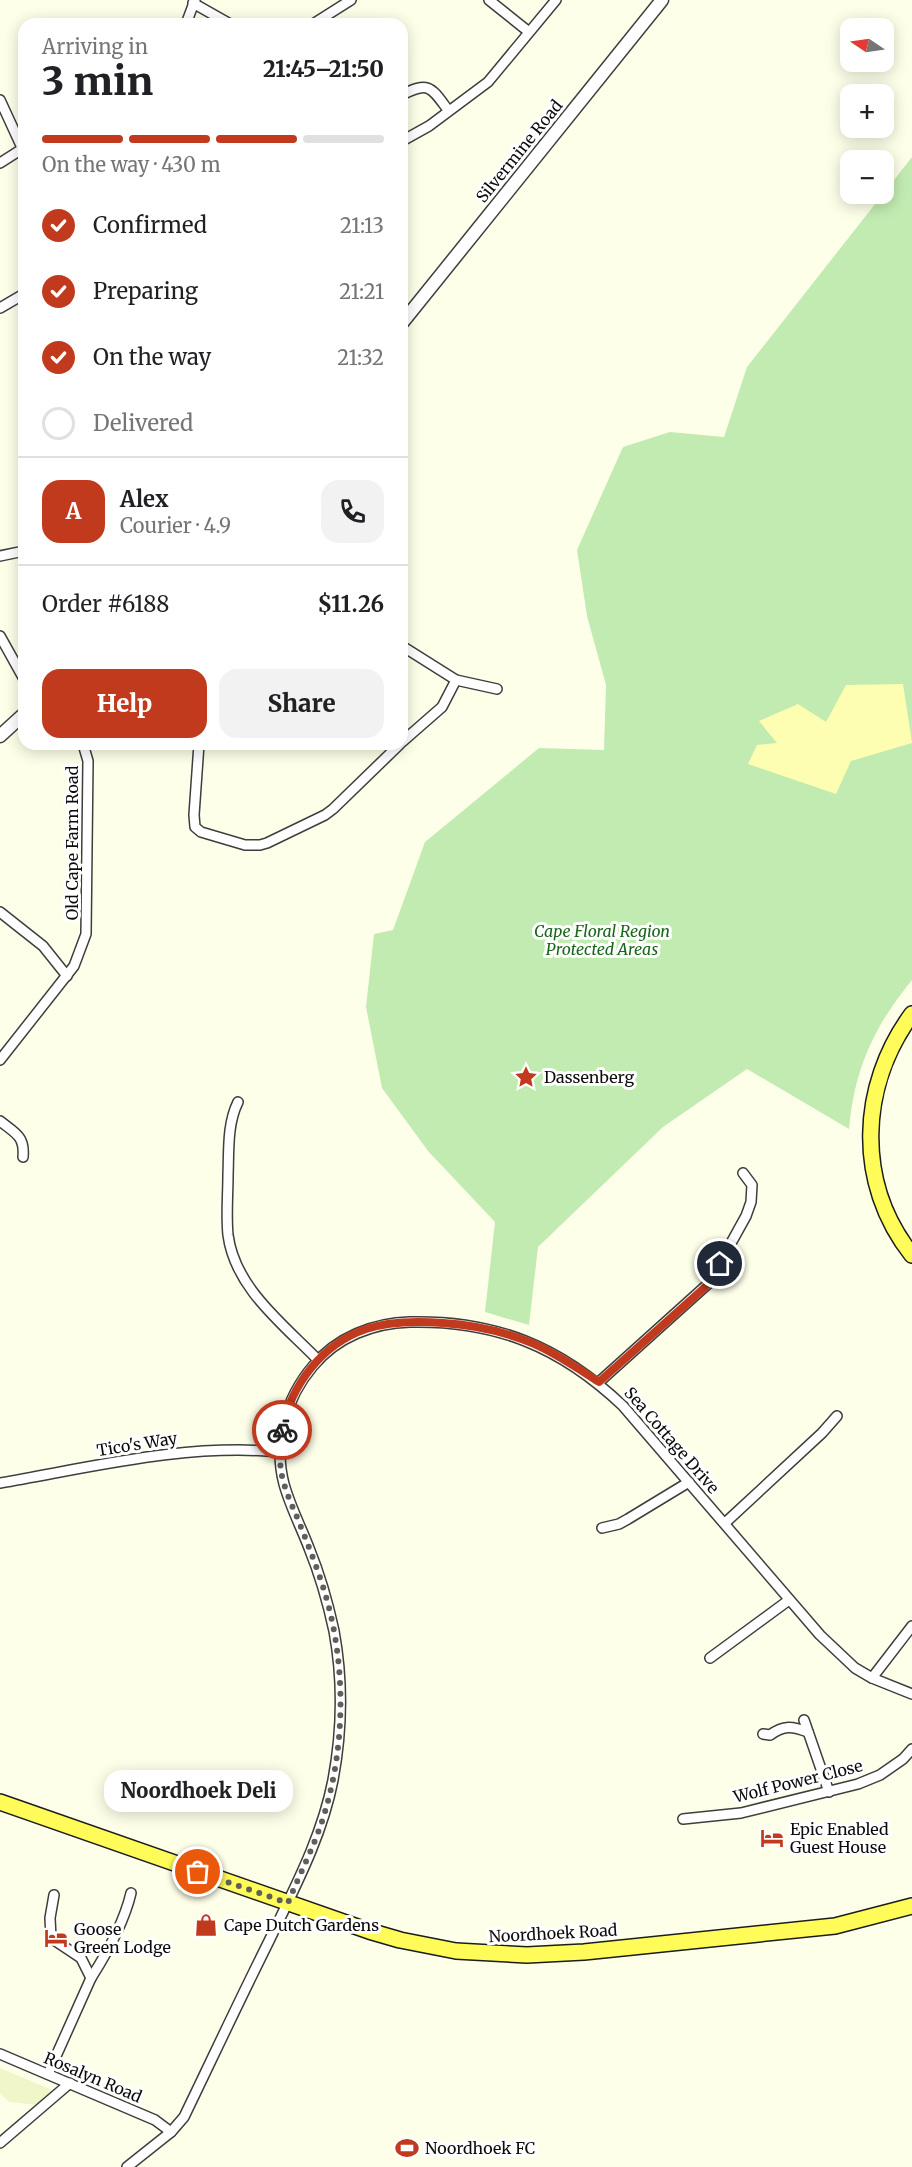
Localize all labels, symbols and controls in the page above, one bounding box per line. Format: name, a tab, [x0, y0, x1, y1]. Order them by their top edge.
north arrow	[840, 18, 894, 72]
map controls	[840, 18, 894, 204]
text: Arriving in	[42, 34, 148, 59]
text: 21:45–21:50	[263, 55, 384, 83]
text: 3 min	[42, 57, 153, 106]
button: +	[840, 84, 894, 138]
street label: Silvermine Road	[471, 95, 567, 206]
button: −	[840, 150, 894, 204]
text: On the way · 430 m	[42, 152, 221, 177]
icon: check	[42, 209, 75, 242]
text: Confirmed	[93, 211, 207, 239]
text: 21:13	[340, 213, 384, 238]
icon: check	[42, 275, 75, 308]
text: Preparing	[93, 277, 198, 305]
text: 21:21	[339, 279, 384, 304]
icon: check	[42, 341, 75, 374]
text: On the way	[93, 343, 211, 371]
text: 21:32	[337, 345, 384, 370]
text: Delivered	[93, 409, 193, 437]
button: phone	[321, 480, 384, 543]
text: Alex	[120, 485, 169, 513]
text: A	[66, 497, 81, 525]
text: Courier · 4.9	[120, 513, 231, 538]
text: Order #6188	[42, 590, 169, 618]
text: $11.26	[318, 590, 384, 618]
button: Help	[42, 669, 207, 738]
button: Share	[219, 669, 384, 738]
street label: Old Cape Farm Road	[62, 765, 82, 920]
park label: Cape Floral Region Protected Areas	[534, 921, 670, 959]
place icon: Dassenberg	[513, 1064, 539, 1090]
place label: Dassenberg	[544, 1067, 634, 1087]
pin	[694, 1238, 745, 1289]
icon: home	[703, 1247, 736, 1280]
street label: Sea Cottage Drive	[620, 1383, 724, 1497]
courier	[252, 1400, 312, 1460]
icon: bike	[266, 1414, 299, 1447]
street label: Tico's Way	[95, 1428, 179, 1460]
street label: Wolf Power Close	[730, 1755, 865, 1807]
callout: Noordhoek Deli	[104, 1770, 292, 1812]
text: Noordhoek Deli	[120, 1778, 277, 1803]
place label: Epic Enabled Guest House	[790, 1819, 889, 1857]
hotel icon: Epic Enabled Guest House	[759, 1825, 785, 1851]
pin	[172, 1846, 223, 1897]
icon: bag	[181, 1855, 214, 1888]
shop icon: Cape Dutch Gardens	[193, 1912, 219, 1938]
place label: Cape Dutch Gardens	[224, 1915, 379, 1935]
place label: Goose Green Lodge	[74, 1919, 171, 1957]
street label: Noordhoek Road	[488, 1920, 618, 1946]
hotel icon: Goose Green Lodge	[43, 1925, 69, 1951]
street label: Rosalyn Road	[41, 2047, 145, 2107]
sports icon: Noordhoek FC	[394, 2135, 420, 2161]
place label: Noordhoek FC	[425, 2138, 535, 2158]

